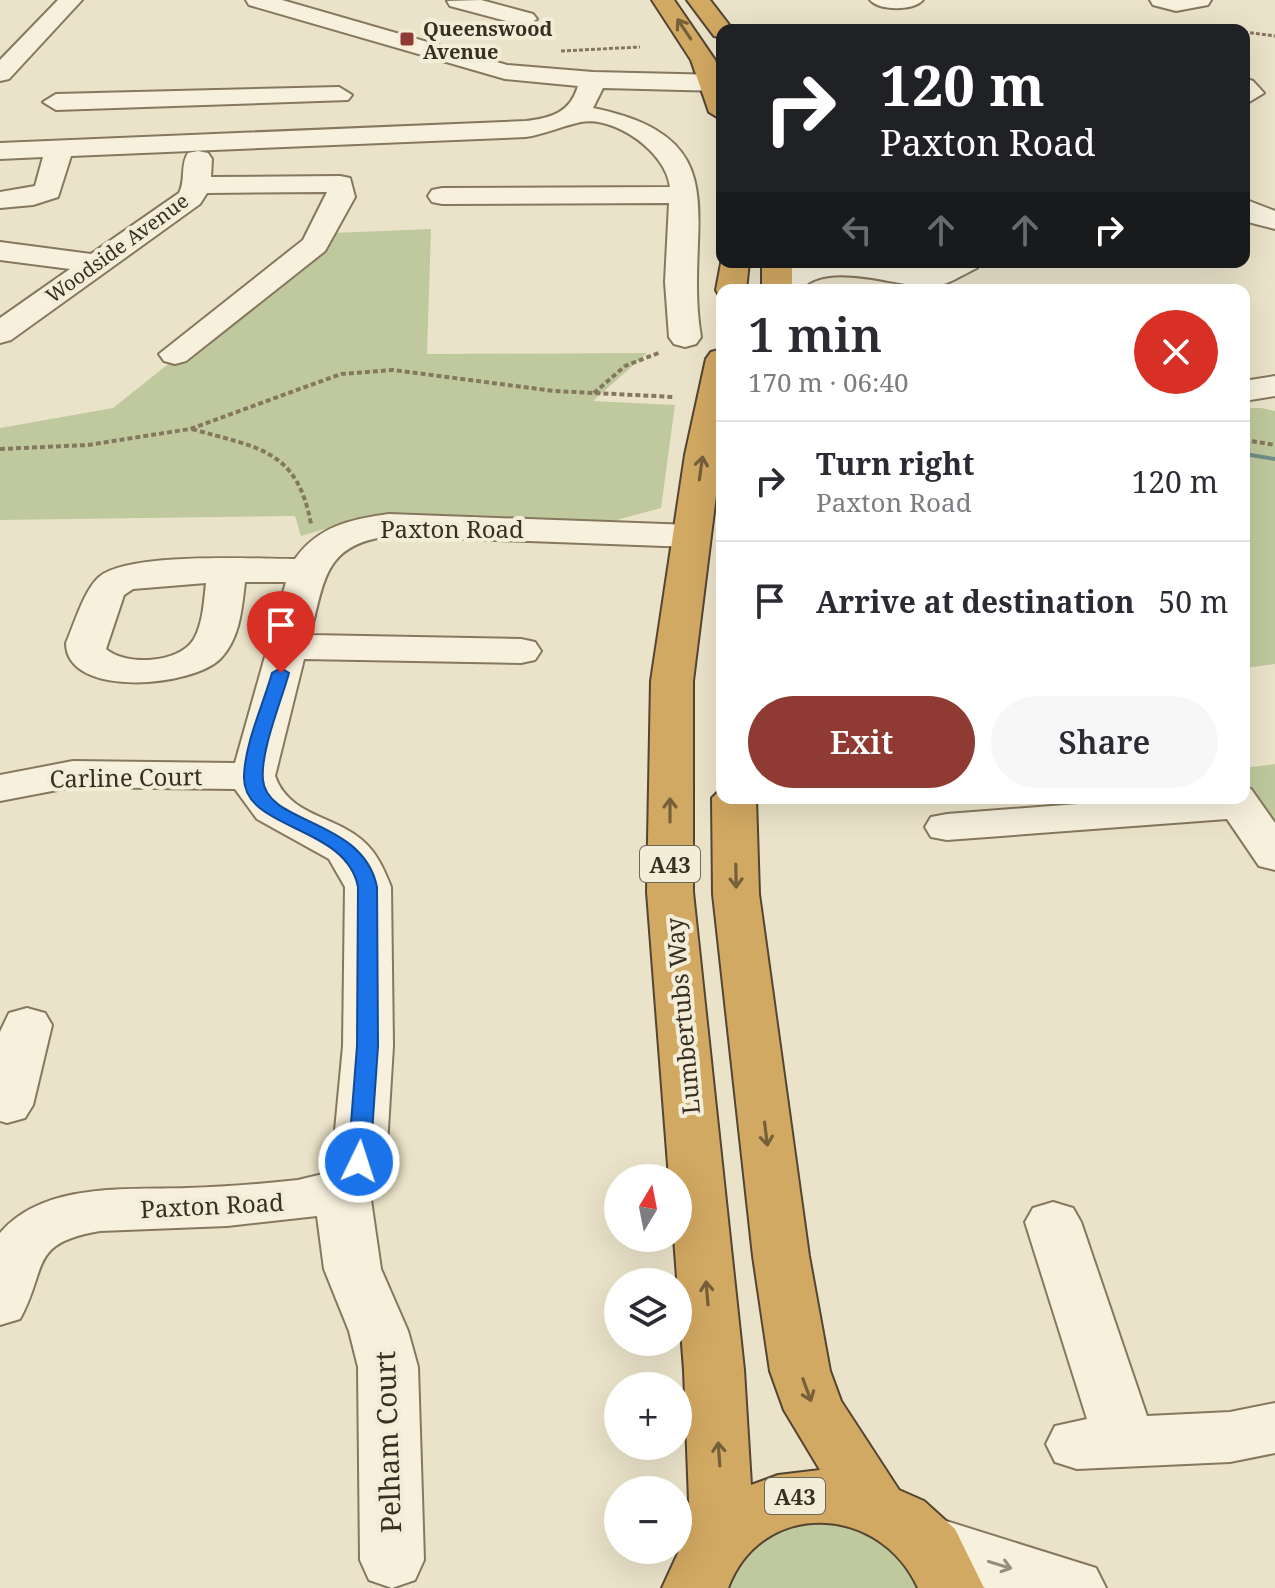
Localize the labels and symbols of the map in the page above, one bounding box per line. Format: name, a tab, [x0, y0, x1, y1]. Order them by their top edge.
place label: Queenswood Avenue	[423, 15, 553, 65]
one-way arrow	[675, 19, 692, 41]
marker: Queenswood Avenue	[398, 30, 416, 48]
street label: Woodside Avenue	[40, 187, 194, 309]
one-way arrow	[694, 456, 709, 481]
street label: Paxton Road	[380, 512, 524, 545]
pin	[247, 591, 315, 673]
street label: Carline Court	[49, 759, 203, 795]
one-way arrow	[662, 797, 678, 824]
road number: A43	[640, 846, 700, 882]
one-way arrow	[728, 862, 744, 889]
street label: Lumbertubs Way	[657, 916, 707, 1116]
position arrow	[317, 1120, 401, 1204]
one-way arrow	[759, 1121, 774, 1146]
north arrow	[604, 1164, 692, 1252]
street label: Paxton Road	[139, 1185, 285, 1225]
one-way arrow	[699, 1280, 714, 1307]
street label: Pelham Court	[365, 1350, 409, 1534]
one-way arrow	[801, 1378, 815, 1402]
one-way arrow	[711, 1441, 726, 1468]
road number: A43	[765, 1478, 825, 1514]
one-way arrow	[987, 1559, 1012, 1573]

